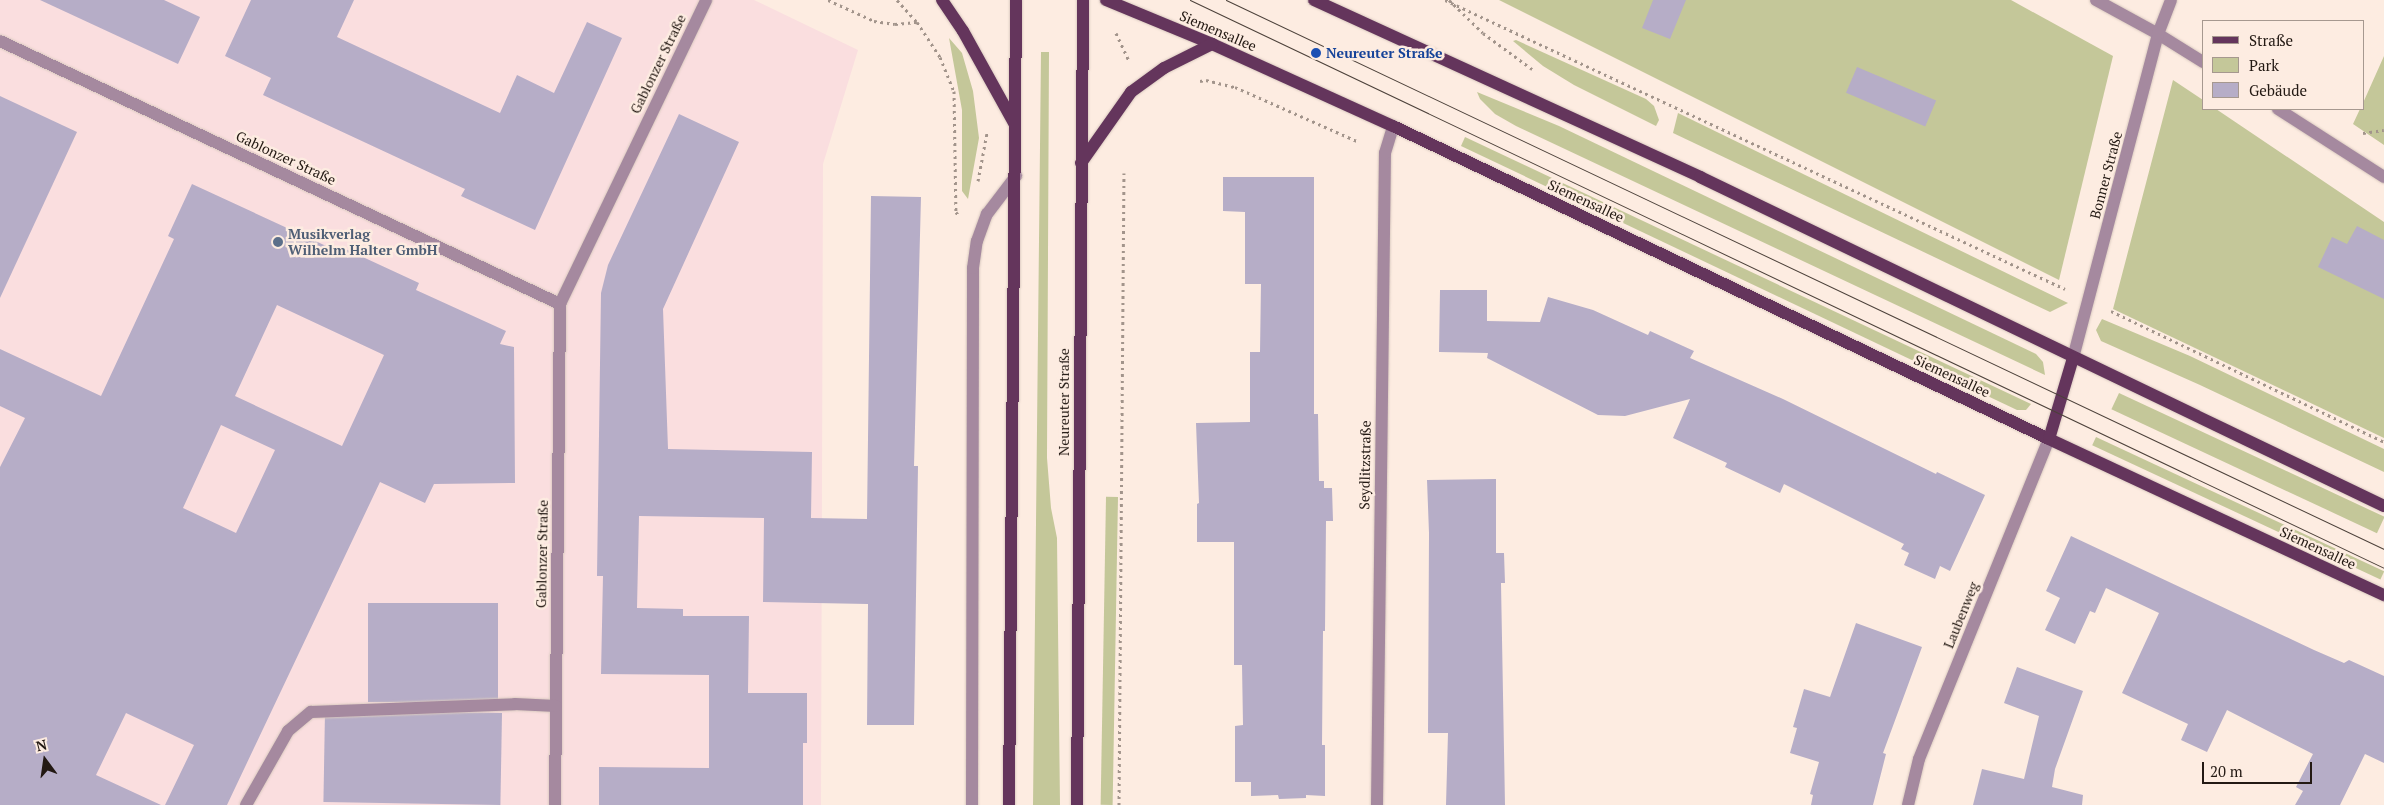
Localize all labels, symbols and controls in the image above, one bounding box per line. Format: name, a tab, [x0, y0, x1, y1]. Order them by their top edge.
street label: Siemensallee	[1177, 7, 1259, 55]
street label: Gablonzer Straße	[627, 12, 689, 116]
legend	[2202, 20, 2364, 110]
text: Straße	[2249, 30, 2293, 50]
place label: Neureuter Straße	[1326, 45, 1443, 61]
marker: Neureuter Straße	[1310, 47, 1322, 59]
text: Park	[2249, 55, 2279, 75]
text: Gebäude	[2249, 80, 2307, 100]
street label: Gablonzer Straße	[233, 128, 339, 188]
street label: Bonner Straße	[2086, 129, 2126, 221]
street label: Siemensallee	[1545, 176, 1627, 226]
place label: Musikverlag Wilhelm Halter GmbH	[288, 226, 438, 258]
marker: Musikverlag Wilhelm Halter GmbH	[272, 236, 284, 248]
street label: Neureuter Straße	[1056, 348, 1072, 456]
street label: Siemensallee	[1911, 351, 1993, 401]
street label: Seydlitzstraße	[1356, 420, 1374, 510]
street label: Gablonzer Straße	[533, 500, 551, 608]
street label: Siemensallee	[2277, 523, 2359, 573]
street label: Laubenweg	[1940, 579, 1982, 651]
text: N	[34, 734, 49, 755]
north arrow	[20, 735, 70, 785]
scale bar	[2204, 752, 2314, 784]
text: 20 m	[2210, 761, 2243, 781]

